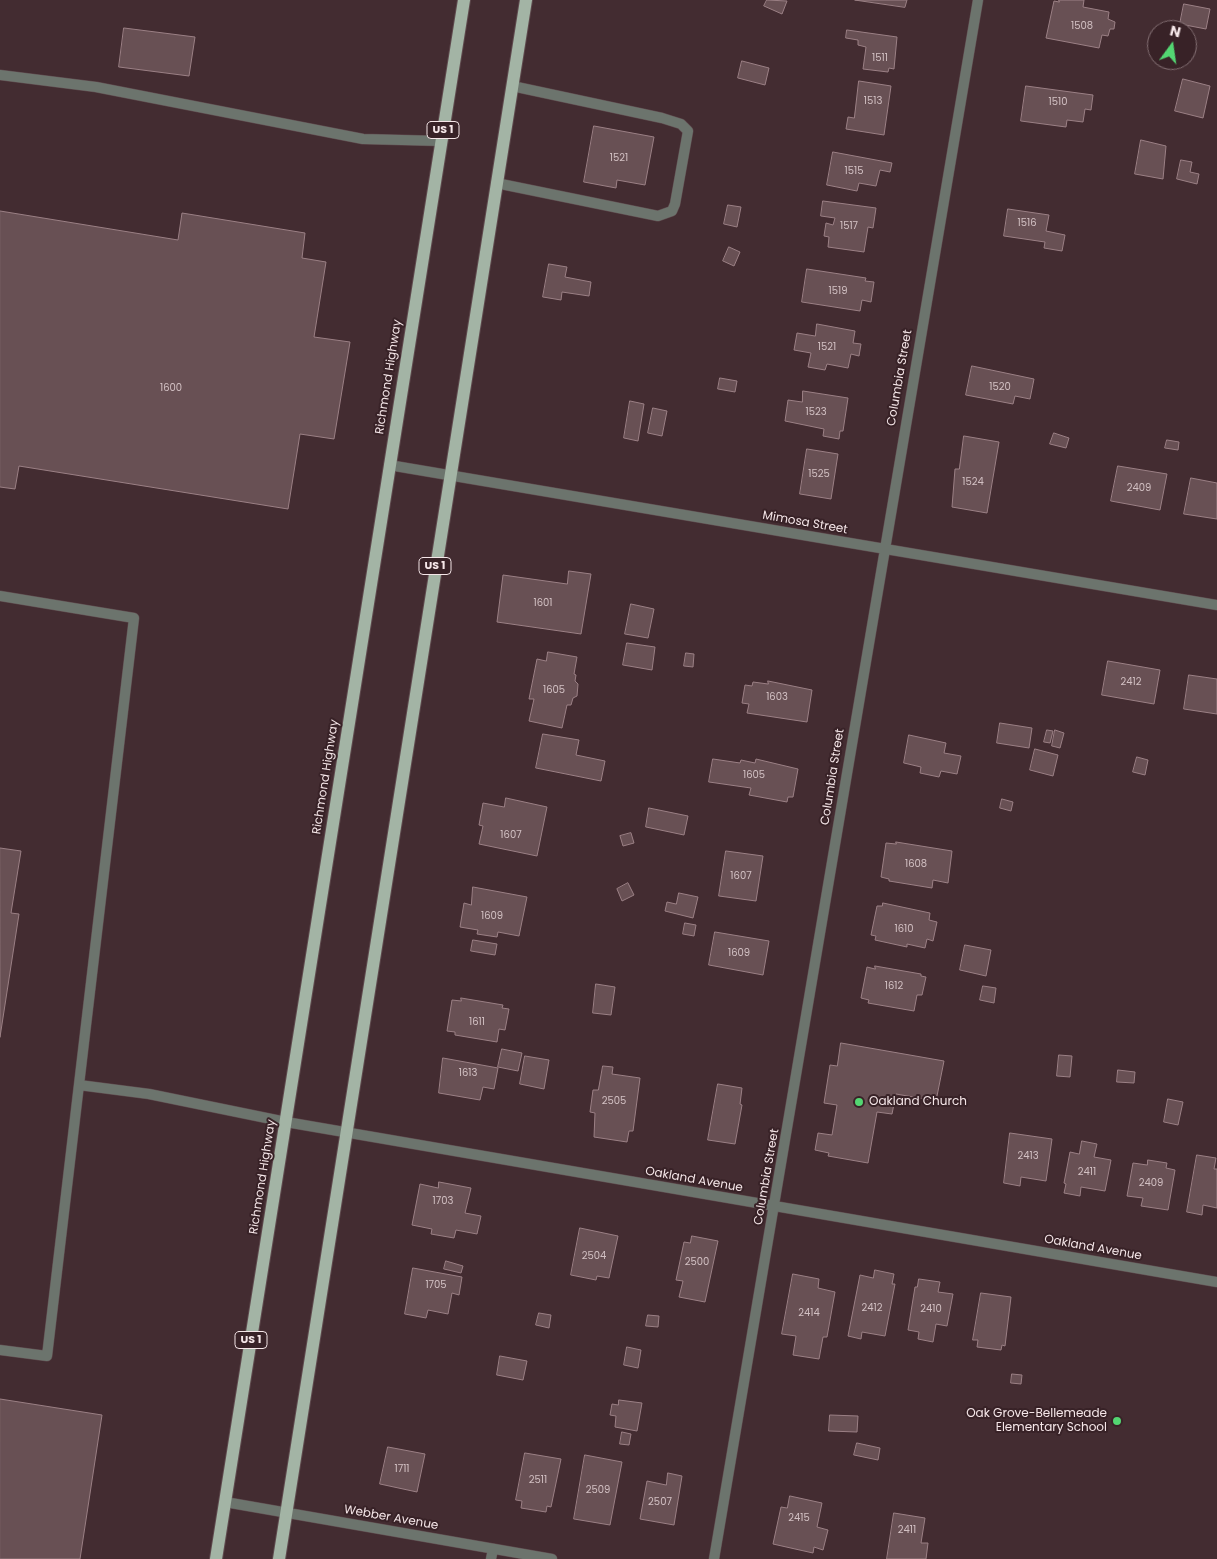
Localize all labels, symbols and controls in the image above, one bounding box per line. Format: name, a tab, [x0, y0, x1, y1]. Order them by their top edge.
house number: 1508	[1071, 20, 1093, 32]
north arrow	[1147, 20, 1197, 70]
text: N	[1168, 20, 1183, 42]
house number: 1511	[872, 52, 888, 64]
house number: 1513	[864, 95, 882, 107]
house number: 1510	[1049, 96, 1067, 108]
road number: US 1	[427, 122, 459, 138]
house number: 1521	[610, 152, 628, 164]
house number: 1515	[845, 165, 863, 177]
house number: 1516	[1017, 217, 1037, 229]
house number: 1517	[840, 220, 858, 232]
house number: 1519	[829, 285, 847, 297]
street label: Richmond Highway	[373, 319, 405, 435]
street label: Columbia Street	[884, 329, 916, 427]
house number: 1521	[818, 341, 836, 353]
house number: 1520	[989, 381, 1011, 393]
house number: 1600	[160, 382, 182, 394]
house number: 1523	[805, 406, 827, 418]
house number: 1525	[808, 468, 830, 480]
house number: 1524	[962, 476, 984, 488]
house number: 2409	[1127, 482, 1151, 494]
street label: Mimosa Street	[761, 508, 849, 538]
road number: US 1	[419, 558, 451, 574]
house number: 1601	[533, 597, 553, 609]
house number: 2412	[1121, 676, 1141, 688]
house number: 1605	[543, 684, 565, 696]
house number: 1603	[766, 691, 788, 703]
street label: Richmond Highway	[310, 719, 342, 835]
street label: Columbia Street	[818, 728, 848, 826]
house number: 1605	[743, 769, 765, 781]
house number: 1607	[500, 829, 522, 841]
house number: 1608	[905, 858, 927, 870]
house number: 1607	[730, 870, 752, 882]
house number: 1609	[481, 910, 503, 922]
house number: 1610	[894, 923, 914, 935]
house number: 1609	[728, 947, 750, 959]
house number: 1612	[885, 980, 903, 992]
house number: 1611	[469, 1016, 485, 1028]
house number: 1613	[459, 1067, 477, 1079]
house number: 2505	[602, 1095, 626, 1107]
place label: Oakland Church	[869, 1095, 967, 1109]
marker: Oakland Church	[853, 1096, 865, 1108]
street label: Richmond Highway	[247, 1119, 279, 1235]
street label: Columbia Street	[751, 1128, 783, 1226]
house number: 2413	[1017, 1150, 1039, 1162]
street label: Oakland Avenue	[644, 1164, 744, 1196]
house number: 2411	[1078, 1166, 1096, 1178]
house number: 2409	[1139, 1177, 1163, 1189]
house number: 1703	[433, 1195, 453, 1207]
street label: Oakland Avenue	[1043, 1232, 1143, 1264]
house number: 2504	[582, 1250, 606, 1262]
house number: 2500	[685, 1256, 709, 1268]
house number: 1705	[425, 1279, 447, 1291]
house number: 2412	[862, 1302, 882, 1314]
house number: 2410	[920, 1303, 942, 1315]
house number: 2414	[798, 1307, 820, 1319]
road number: US 1	[235, 1332, 267, 1348]
place label: Oak Grove-Bellemeade Elementary School	[966, 1407, 1107, 1435]
marker: Oak Grove-Bellemeade Elementary School	[1111, 1415, 1123, 1427]
house number: 1711	[394, 1463, 410, 1475]
house number: 2511	[529, 1474, 547, 1486]
house number: 2509	[586, 1484, 610, 1496]
house number: 2507	[648, 1496, 672, 1508]
street label: Webber Avenue	[343, 1503, 439, 1533]
house number: 2415	[788, 1512, 810, 1524]
house number: 2411	[898, 1524, 916, 1536]

